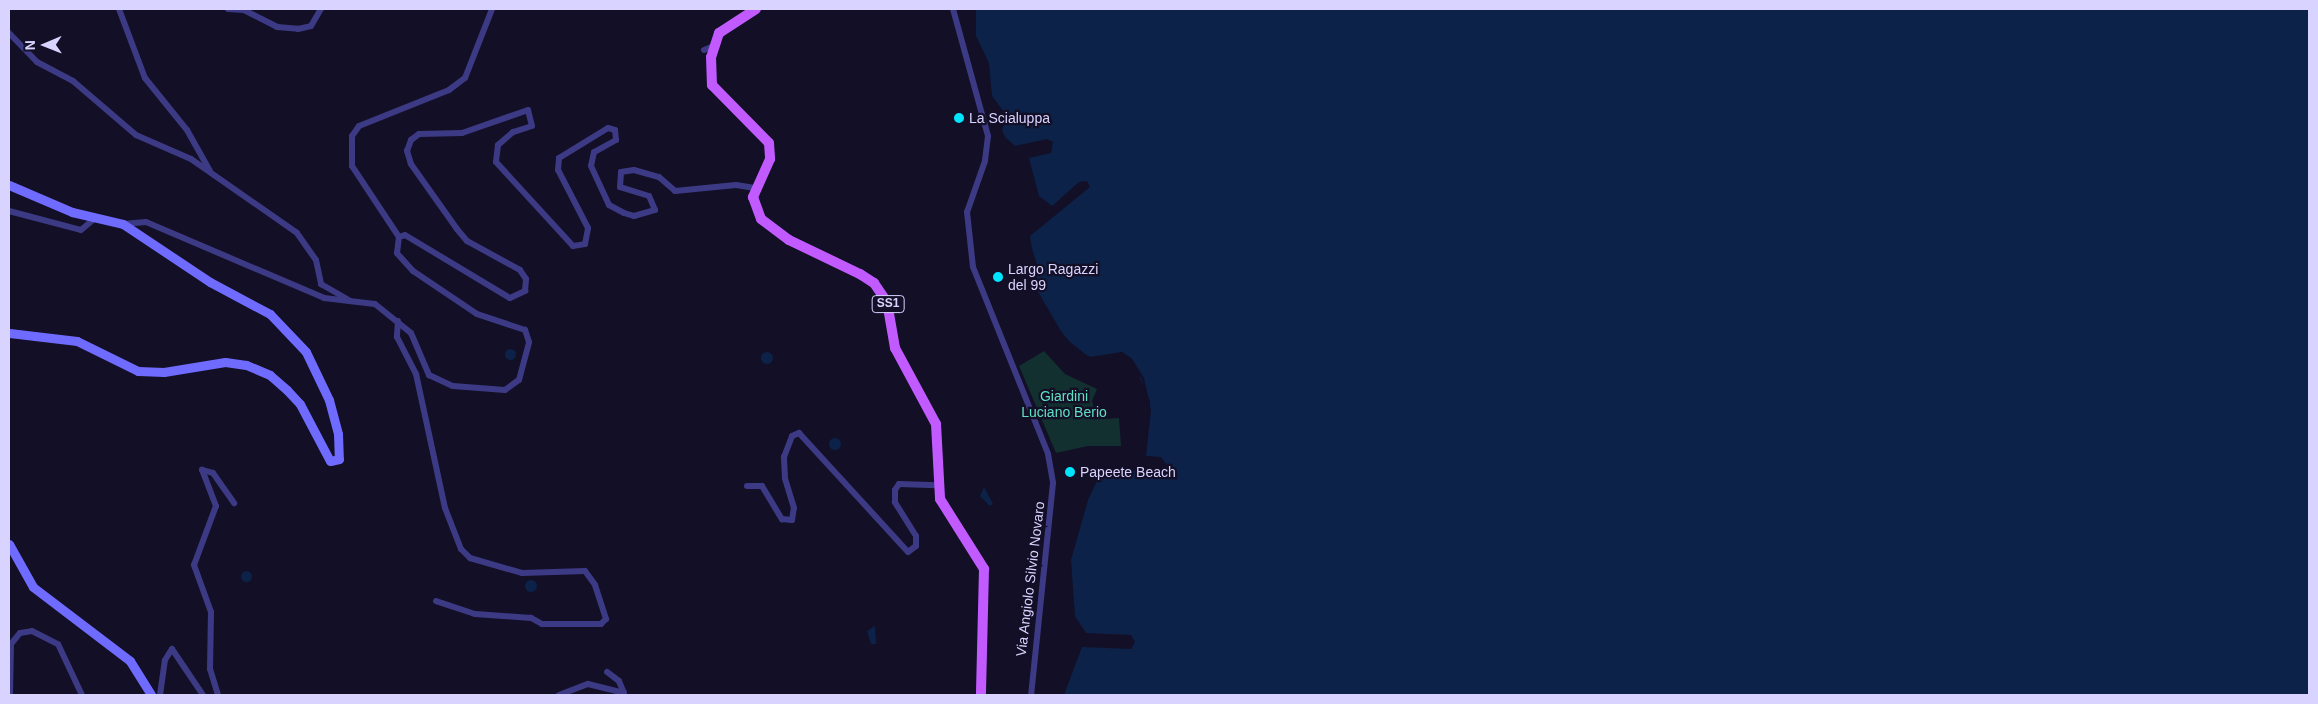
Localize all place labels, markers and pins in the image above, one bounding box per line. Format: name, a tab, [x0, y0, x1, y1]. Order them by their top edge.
place label: La Scialuppa	[969, 110, 1050, 126]
marker: La Scialuppa	[953, 112, 965, 124]
place label: Largo Ragazzi del 99	[1008, 261, 1098, 294]
marker: Largo Ragazzi del 99	[992, 271, 1004, 283]
place label: Papeete Beach	[1080, 464, 1176, 480]
marker: Papeete Beach	[1064, 466, 1076, 478]

